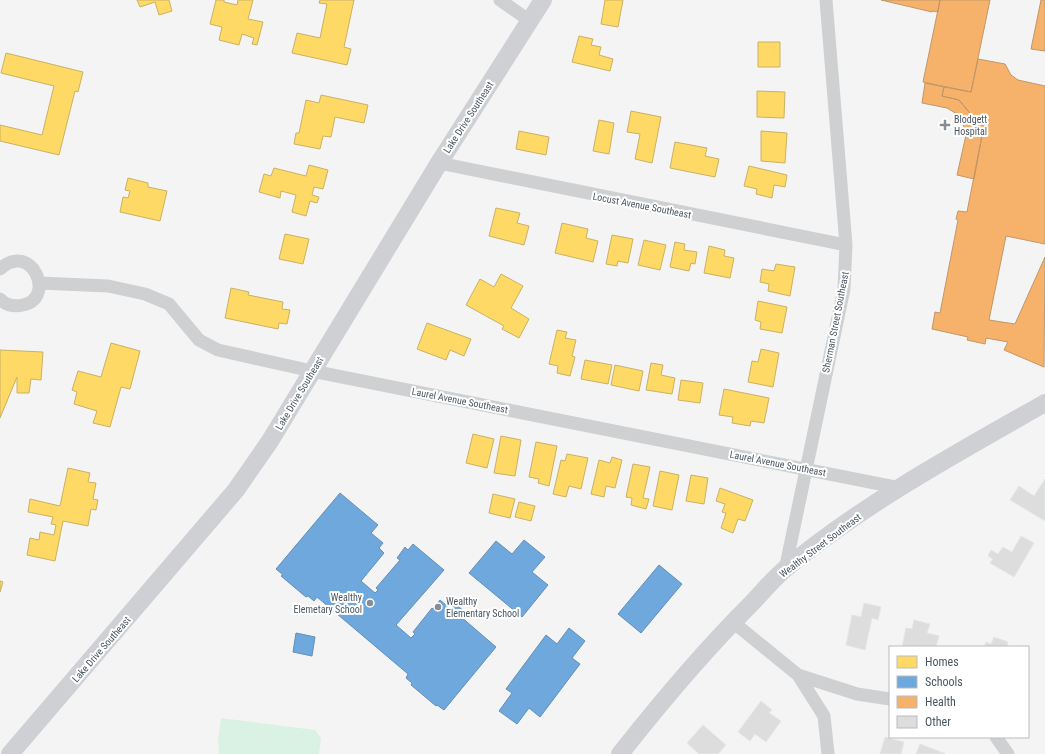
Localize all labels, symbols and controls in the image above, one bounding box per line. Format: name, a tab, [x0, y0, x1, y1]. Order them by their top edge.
street label: Lake Drive Southeast	[441, 79, 496, 155]
place label: Blodgett Hospital	[954, 114, 987, 137]
marker: Blodgett Hospital	[939, 119, 951, 131]
street label: Locust Avenue Southeast	[592, 191, 692, 220]
street label: Sherman Street Southeast	[820, 271, 851, 374]
street label: Lake Drive Southeast	[273, 355, 326, 432]
street label: Laurel Avenue Southeast	[411, 386, 509, 415]
street label: Laurel Avenue Southeast	[729, 449, 827, 478]
street label: Wealthy Street Southeast	[777, 511, 863, 580]
place label: Wealthy Elemetary School	[294, 592, 362, 615]
place label: Wealthy Elementary School	[446, 596, 519, 619]
marker: Wealthy Elemetary School	[365, 598, 375, 608]
marker: Wealthy Elementary School	[433, 602, 443, 612]
street label: Lake Drive Southeast	[70, 614, 133, 684]
legend	[889, 646, 1029, 738]
text: Homes	[925, 655, 959, 669]
text: Schools	[925, 675, 963, 689]
text: Health	[925, 695, 956, 709]
text: Other	[925, 715, 951, 729]

